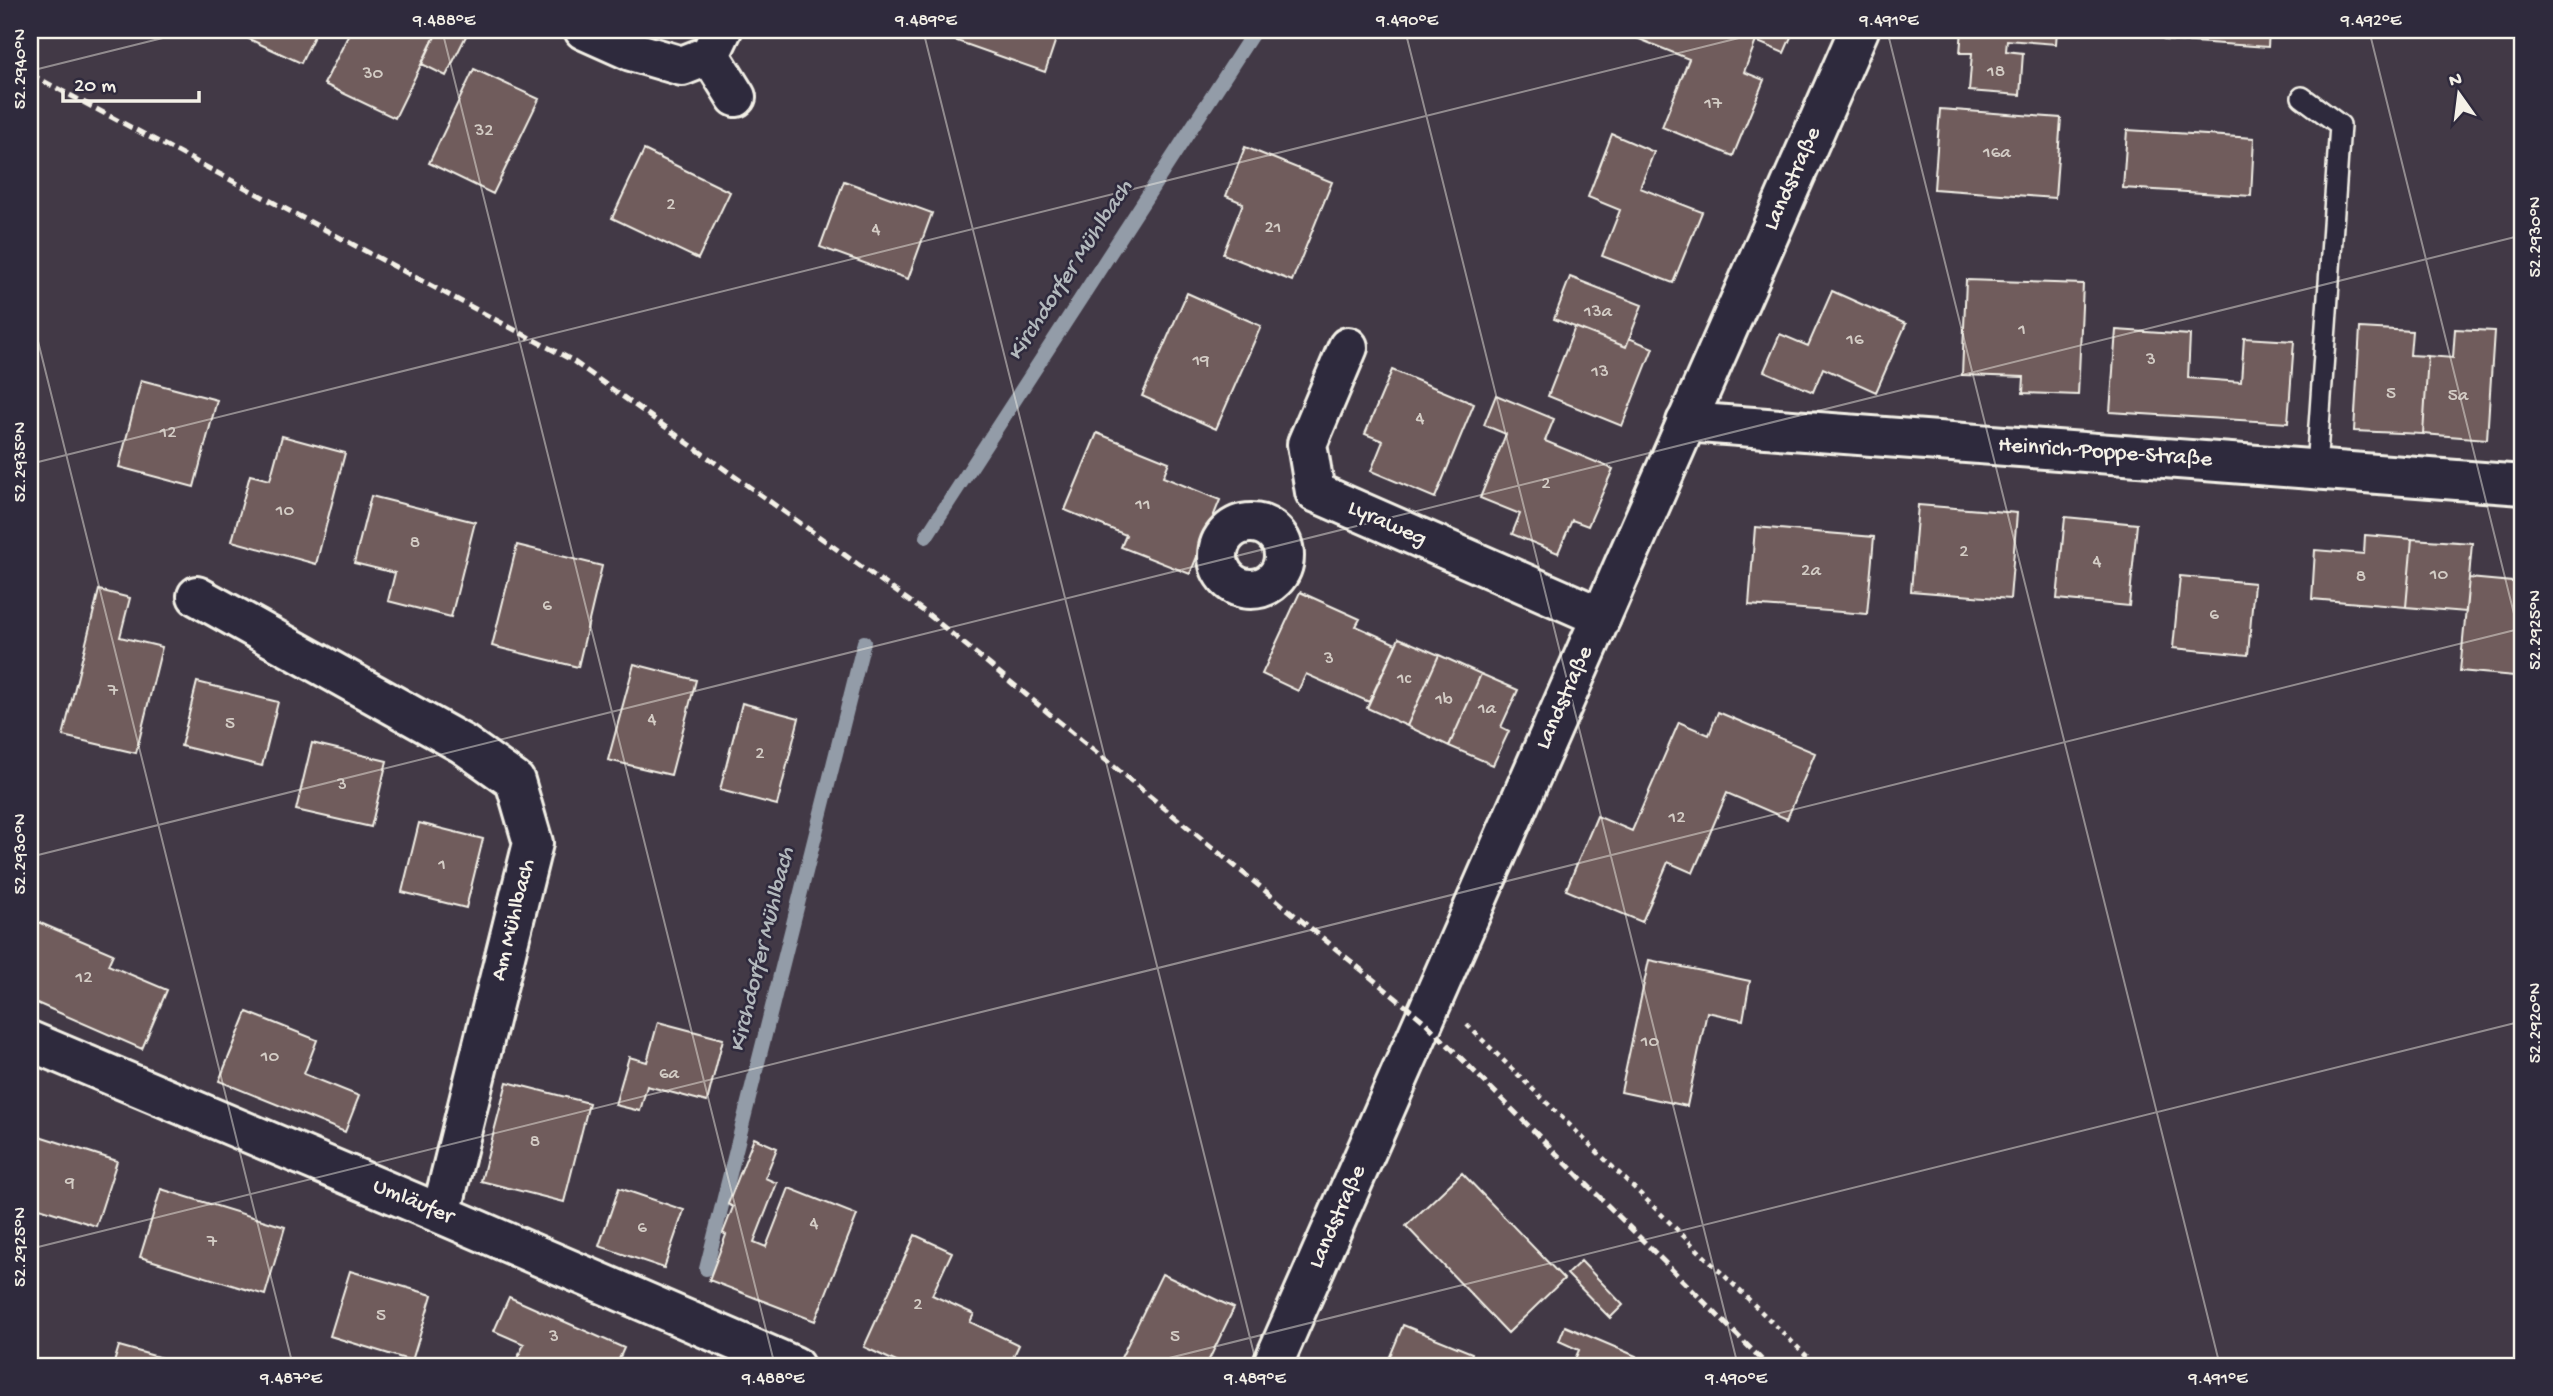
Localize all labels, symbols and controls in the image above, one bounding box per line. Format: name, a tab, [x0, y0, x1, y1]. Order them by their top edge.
text: 9.488°E	[412, 11, 476, 32]
text: 9.489°E	[894, 11, 957, 32]
text: 9.490°E	[1375, 11, 1439, 32]
text: 9.491°E	[1859, 11, 1919, 32]
text: 9.492°E	[2340, 11, 2402, 32]
text: 52.2940°N	[11, 29, 32, 109]
scale bar	[63, 60, 200, 104]
north arrow	[2424, 60, 2494, 130]
house number: 18	[1986, 61, 2005, 84]
house number: 30	[362, 63, 384, 86]
text: N	[2447, 68, 2465, 94]
text: 20 m	[74, 75, 116, 100]
house number: 17	[1703, 93, 1723, 116]
house number: 32	[473, 120, 494, 143]
street label: Landstraße	[1758, 122, 1828, 235]
house number: 16a	[1982, 142, 2012, 165]
water label: Kirchdorfer Mühlbach	[1002, 174, 1141, 367]
house number: 2	[666, 194, 676, 217]
text: 52.2930°N	[2526, 196, 2547, 278]
house number: 21	[1265, 217, 1282, 240]
house number: 4	[872, 219, 881, 242]
house number: 13a	[1583, 301, 1613, 324]
house number: 1	[2017, 319, 2026, 342]
house number: 16	[1845, 329, 1864, 352]
house number: 3	[2145, 349, 2156, 372]
house number: 19	[1191, 350, 1210, 373]
house number: 13	[1590, 361, 1609, 384]
house number: 5	[2386, 383, 2396, 406]
house number: 5a	[2448, 385, 2470, 408]
house number: 4	[1416, 408, 1425, 431]
text: 52.2935°N	[11, 422, 32, 502]
house number: 12	[159, 422, 177, 445]
street label: Heinrich-Poppe-Straße	[1997, 432, 2214, 474]
house number: 2	[1541, 473, 1551, 496]
house number: 11	[1134, 494, 1151, 517]
street label: Lyraweg	[1343, 495, 1431, 553]
house number: 10	[275, 500, 294, 523]
house number: 8	[410, 532, 420, 555]
house number: 2	[1959, 541, 1969, 564]
house number: 4	[2093, 551, 2102, 574]
house number: 2a	[1801, 560, 1822, 583]
house number: 10	[2429, 564, 2448, 587]
house number: 8	[2356, 566, 2366, 589]
text: 52.2925°N	[2526, 590, 2547, 670]
house number: 6	[542, 595, 552, 618]
house number: 6	[2209, 604, 2219, 627]
street label: Landstraße	[1530, 641, 1600, 754]
house number: 3	[1323, 648, 1334, 671]
house number: 1c	[1396, 668, 1412, 691]
house number: 7	[107, 680, 119, 703]
house number: 1b	[1434, 689, 1453, 712]
house number: 1a	[1477, 698, 1498, 721]
house number: 4	[648, 709, 657, 732]
house number: 5	[225, 713, 235, 736]
house number: 2	[755, 743, 765, 766]
house number: 3	[336, 774, 347, 797]
house number: 12	[1668, 807, 1686, 830]
text: 52.2930°N	[11, 813, 32, 895]
water label: Kirchdorfer Mühlbach	[724, 844, 803, 1055]
house number: 1	[437, 854, 446, 877]
street label: Am Mühlbach	[486, 856, 542, 984]
house number: 12	[75, 967, 93, 990]
text: 52.2920°N	[2526, 983, 2547, 1063]
house number: 10	[1640, 1031, 1659, 1054]
house number: 10	[260, 1046, 279, 1069]
house number: 6a	[659, 1063, 681, 1086]
house number: 8	[530, 1131, 540, 1154]
street label: Landstraße	[1303, 1160, 1373, 1273]
house number: 9	[64, 1172, 75, 1195]
street label: Umläufer	[368, 1173, 459, 1232]
text: 52.2925°N	[11, 1207, 32, 1287]
house number: 4	[810, 1213, 819, 1236]
house number: 6	[637, 1217, 647, 1240]
house number: 7	[206, 1231, 218, 1254]
house number: 2	[913, 1294, 923, 1317]
house number: 5	[376, 1305, 386, 1328]
house number: 3	[548, 1326, 559, 1349]
house number: 5	[1170, 1326, 1180, 1349]
text: 9.487°E	[259, 1369, 323, 1390]
text: 9.488°E	[741, 1369, 805, 1390]
text: 9.489°E	[1223, 1369, 1286, 1390]
text: 9.490°E	[1704, 1369, 1768, 1390]
text: 9.491°E	[2188, 1369, 2248, 1390]

